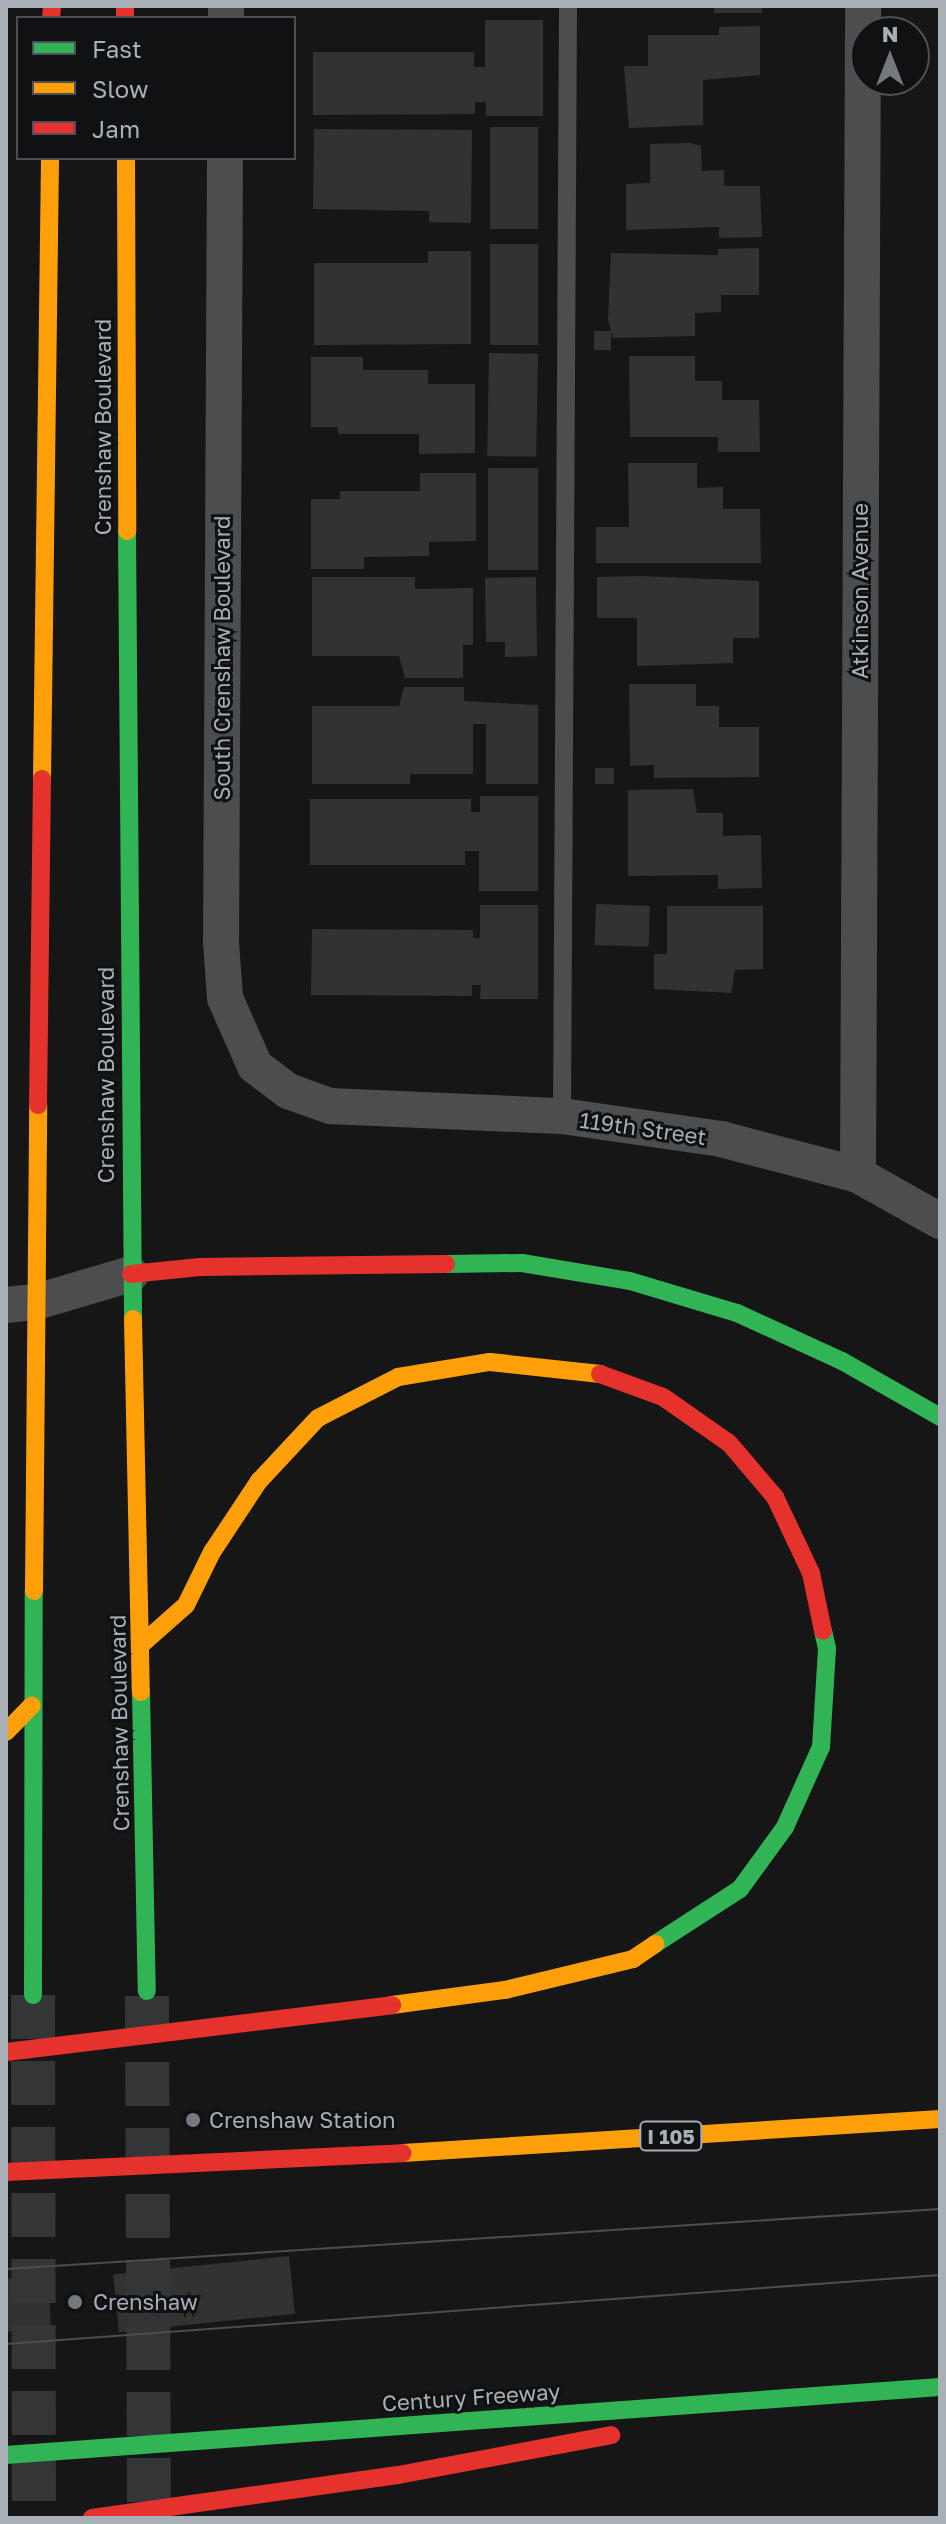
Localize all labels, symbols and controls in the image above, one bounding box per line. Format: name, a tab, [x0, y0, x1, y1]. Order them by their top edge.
legend	[16, 16, 296, 160]
north arrow	[850, 16, 930, 96]
text: N	[882, 20, 898, 47]
text: Fast	[92, 34, 142, 63]
text: Slow	[92, 74, 148, 103]
text: Jam	[92, 114, 140, 143]
street label: Crenshaw Boulevard	[90, 319, 116, 535]
street label: Atkinson Avenue	[847, 503, 873, 679]
street label: South Crenshaw Boulevard	[209, 515, 235, 801]
street label: Crenshaw Boulevard	[93, 967, 119, 1183]
street label: 119th Street	[578, 1106, 708, 1150]
street label: Crenshaw Boulevard	[104, 1614, 134, 1832]
place label: Crenshaw Station	[209, 2107, 395, 2133]
marker: Crenshaw Station	[184, 2111, 202, 2129]
road number: I 105	[639, 2120, 703, 2152]
place label: Crenshaw	[93, 2289, 198, 2315]
marker: Crenshaw	[64, 2291, 86, 2313]
street label: Century Freeway	[381, 2378, 561, 2416]

